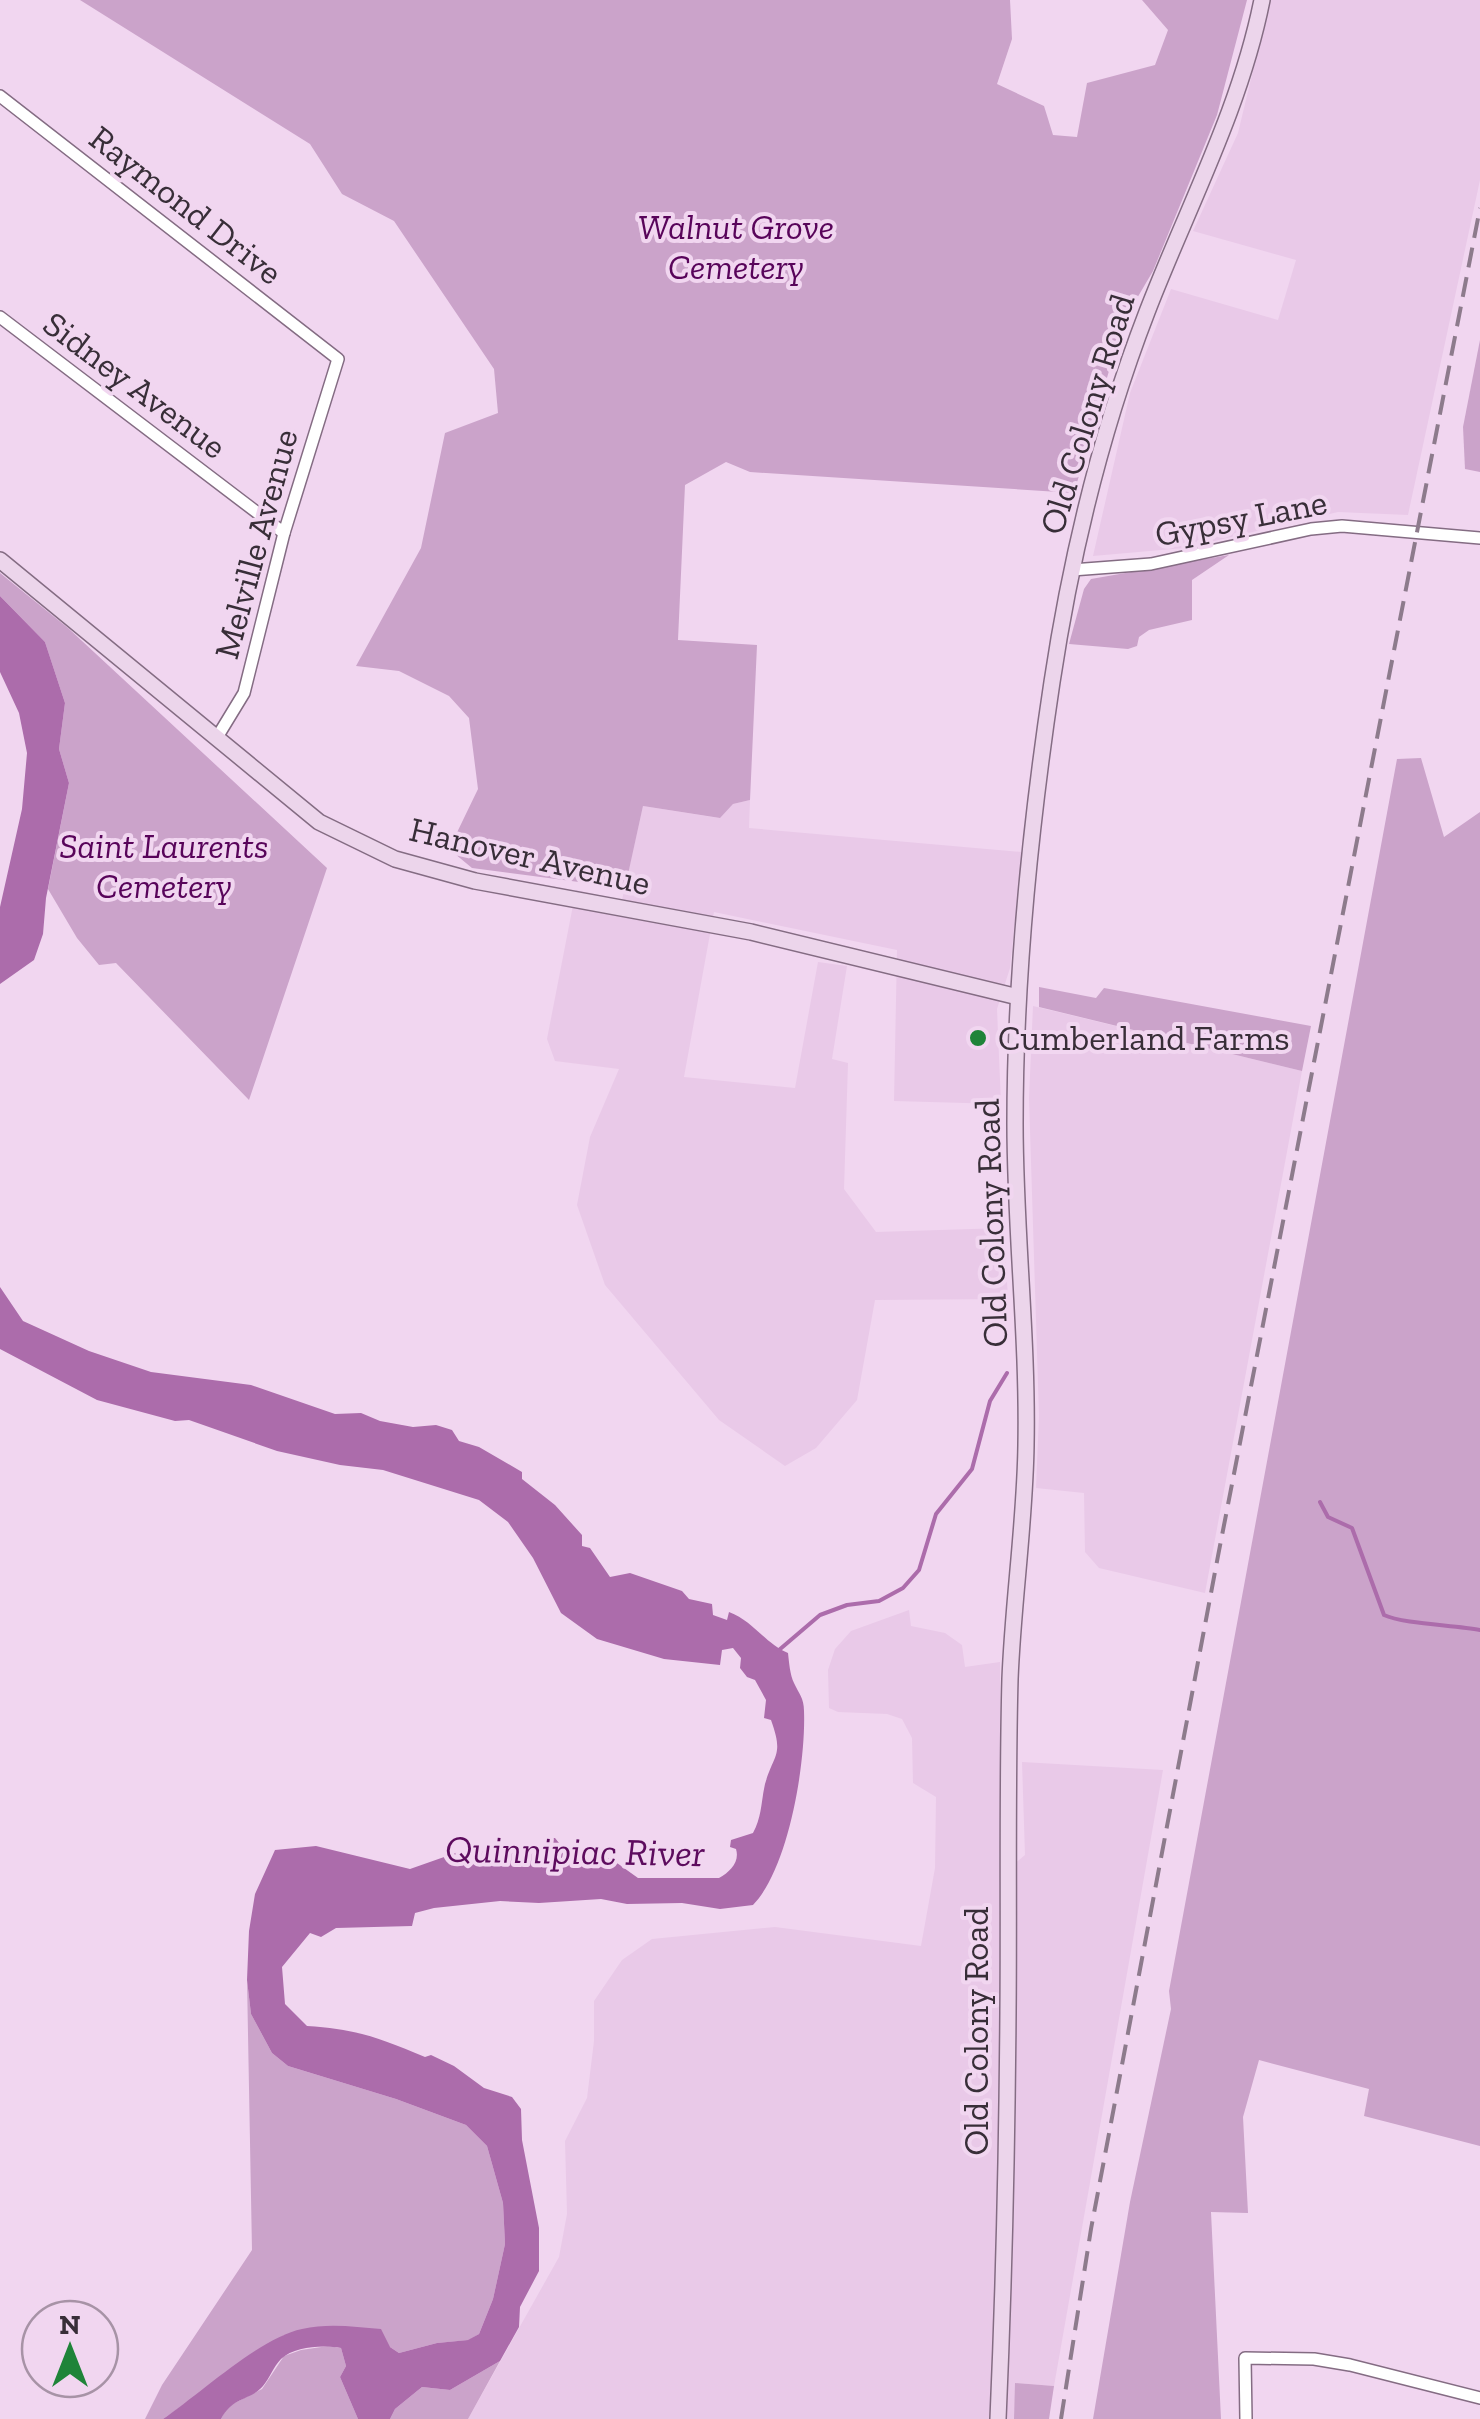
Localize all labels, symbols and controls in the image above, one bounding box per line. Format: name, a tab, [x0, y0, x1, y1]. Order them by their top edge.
street label: Raymond Drive	[81, 117, 291, 293]
park label: Walnut Grove Cemetery	[638, 206, 834, 288]
street label: Old Colony Road	[1031, 289, 1143, 539]
street label: Sidney Avenue	[35, 303, 235, 467]
street label: Melville Avenue	[205, 425, 307, 663]
street label: Gypsy Lane	[1152, 481, 1330, 555]
street label: Hanover Avenue	[405, 808, 655, 904]
park label: Saint Laurents Cemetery	[59, 825, 269, 907]
place label: Cumberland Farms	[998, 1017, 1290, 1059]
marker: Cumberland Farms	[967, 1027, 989, 1049]
street label: Old Colony Road	[966, 1098, 1016, 1348]
water label: Quinnipiac River	[445, 1826, 706, 1876]
street label: Old Colony Road	[955, 1907, 997, 2155]
north arrow	[20, 2299, 120, 2399]
text: N	[59, 2308, 81, 2341]

